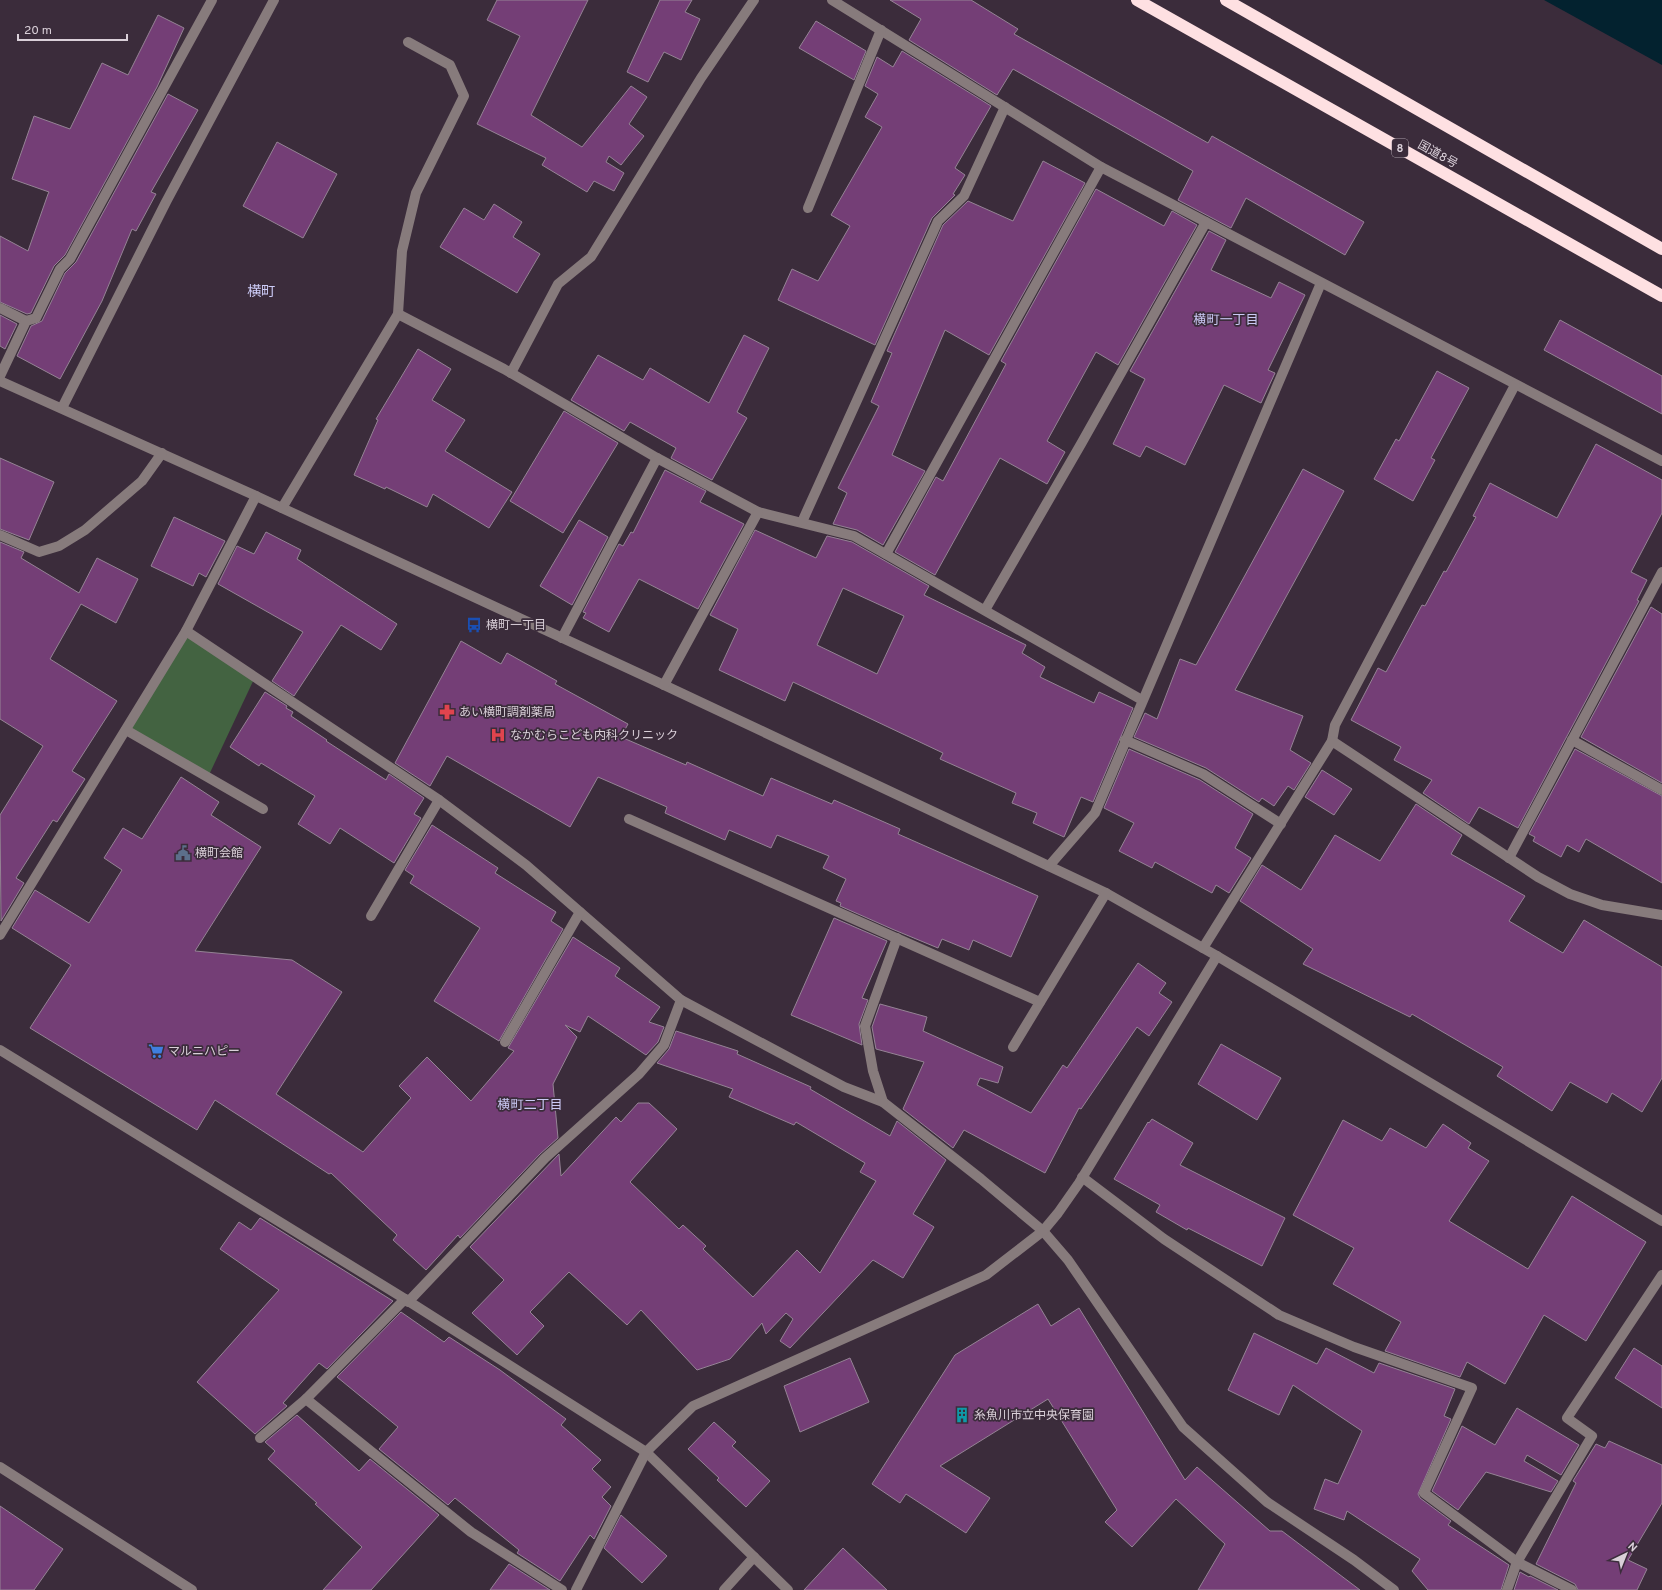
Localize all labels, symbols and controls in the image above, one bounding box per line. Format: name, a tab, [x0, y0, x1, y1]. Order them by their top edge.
scale bar	[18, 16, 127, 42]
text: 20 m	[24, 23, 52, 39]
street label: 国道8号	[1415, 137, 1460, 172]
road number: 8	[1392, 139, 1408, 157]
district label: 横町	[247, 284, 275, 301]
district label: 横町一丁目	[1193, 313, 1259, 329]
bus stop icon: 横町一丁目	[465, 616, 483, 634]
place label: 横町一丁目	[486, 618, 546, 634]
pharmacy icon: あい横町調剤薬局	[438, 703, 456, 721]
place label: あい横町調剤薬局	[459, 705, 555, 721]
hospital icon: なかむらこども内科クリニック	[489, 726, 507, 744]
place label: なかむらこども内科クリニック	[510, 728, 678, 744]
public building icon: 横町会館	[174, 844, 192, 862]
place label: 横町会館	[195, 846, 243, 862]
supermarket icon: マルニハピー	[147, 1042, 165, 1060]
place label: マルニハピー	[168, 1044, 240, 1060]
district label: 横町二丁目	[497, 1098, 563, 1114]
building icon: 糸魚川市立中央保育園	[953, 1406, 971, 1424]
place label: 糸魚川市立中央保育園	[974, 1408, 1094, 1424]
north arrow	[1606, 1534, 1646, 1574]
text: N	[1624, 1540, 1640, 1555]

